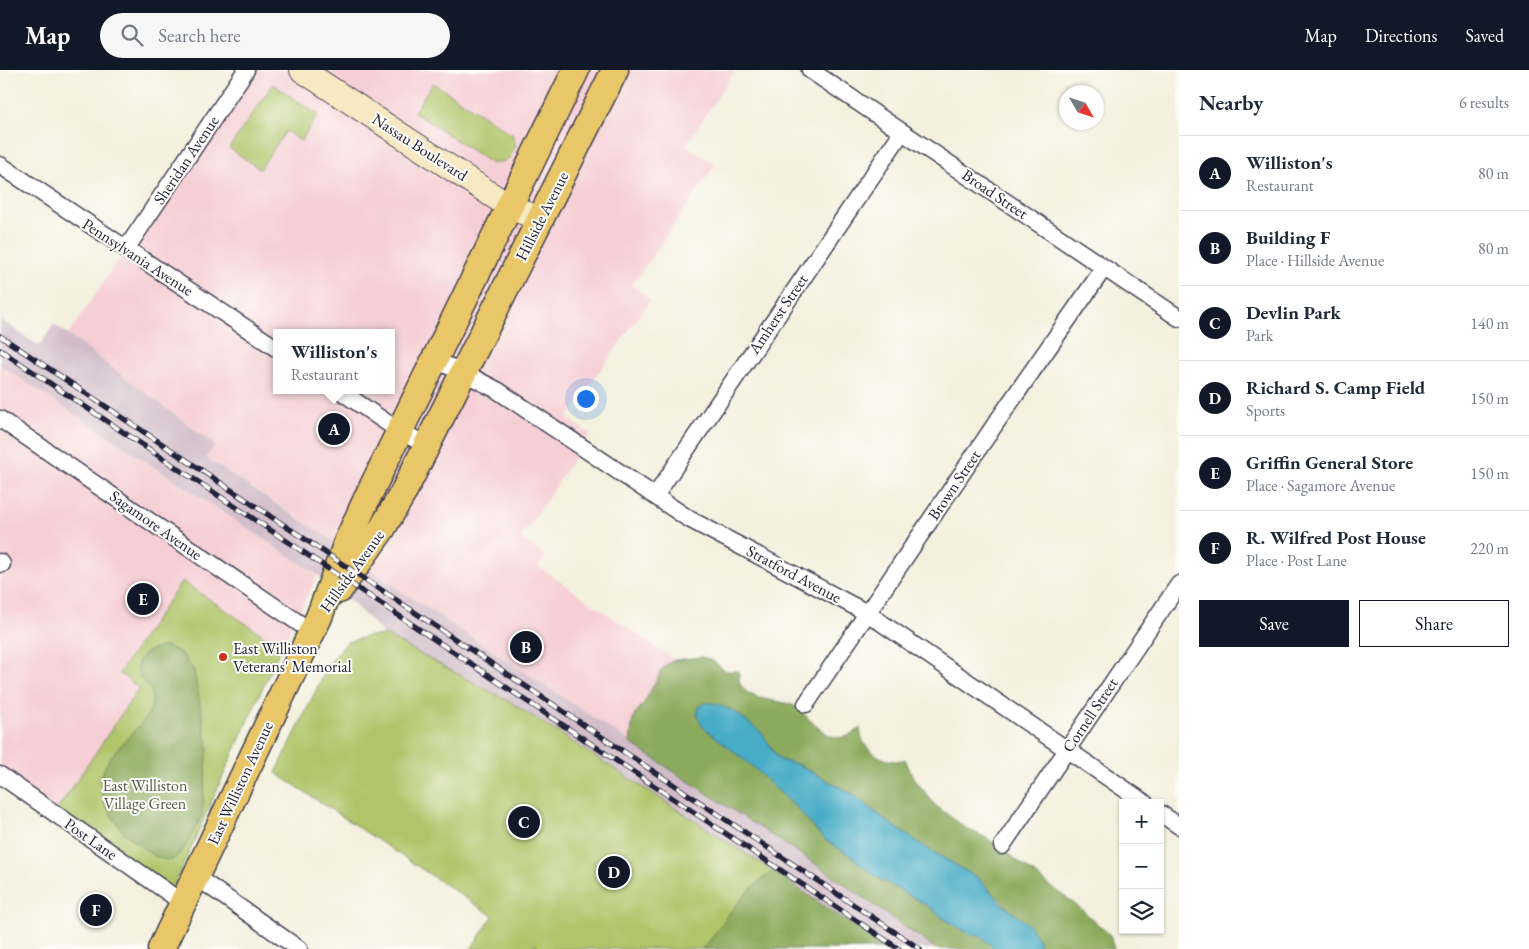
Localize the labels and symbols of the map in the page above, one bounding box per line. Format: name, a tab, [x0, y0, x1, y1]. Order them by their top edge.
north arrow	[1059, 85, 1104, 130]
street label: Nassau Boulevard	[368, 108, 473, 186]
street label: Sheridan Avenue	[148, 111, 224, 209]
street label: Broad Street	[958, 164, 1032, 224]
street label: Hillside Avenue	[511, 168, 573, 264]
street label: Pennsylvania Avenue	[79, 213, 197, 301]
street label: Amherst Street	[743, 270, 812, 359]
your location	[573, 386, 599, 412]
pin: A	[318, 410, 350, 448]
street label: Brown Street	[923, 446, 985, 524]
street label: Sagamore Avenue	[106, 485, 206, 565]
street label: Hillside Avenue	[315, 526, 389, 616]
street label: Stratford Avenue	[743, 540, 845, 608]
pin: E	[127, 580, 159, 618]
pin: B	[510, 628, 542, 666]
place label: East Williston Veterans' Memorial	[233, 638, 352, 677]
marker: East Williston Veterans' Memorial	[217, 651, 229, 663]
street label: Cornell Street	[1057, 674, 1123, 756]
street label: East Williston Avenue	[202, 718, 278, 848]
park label: East Williston Village Green	[103, 775, 188, 814]
pin: C	[508, 803, 540, 841]
street label: Post Lane	[60, 813, 122, 865]
pin: D	[598, 853, 630, 891]
pin: F	[80, 891, 112, 929]

